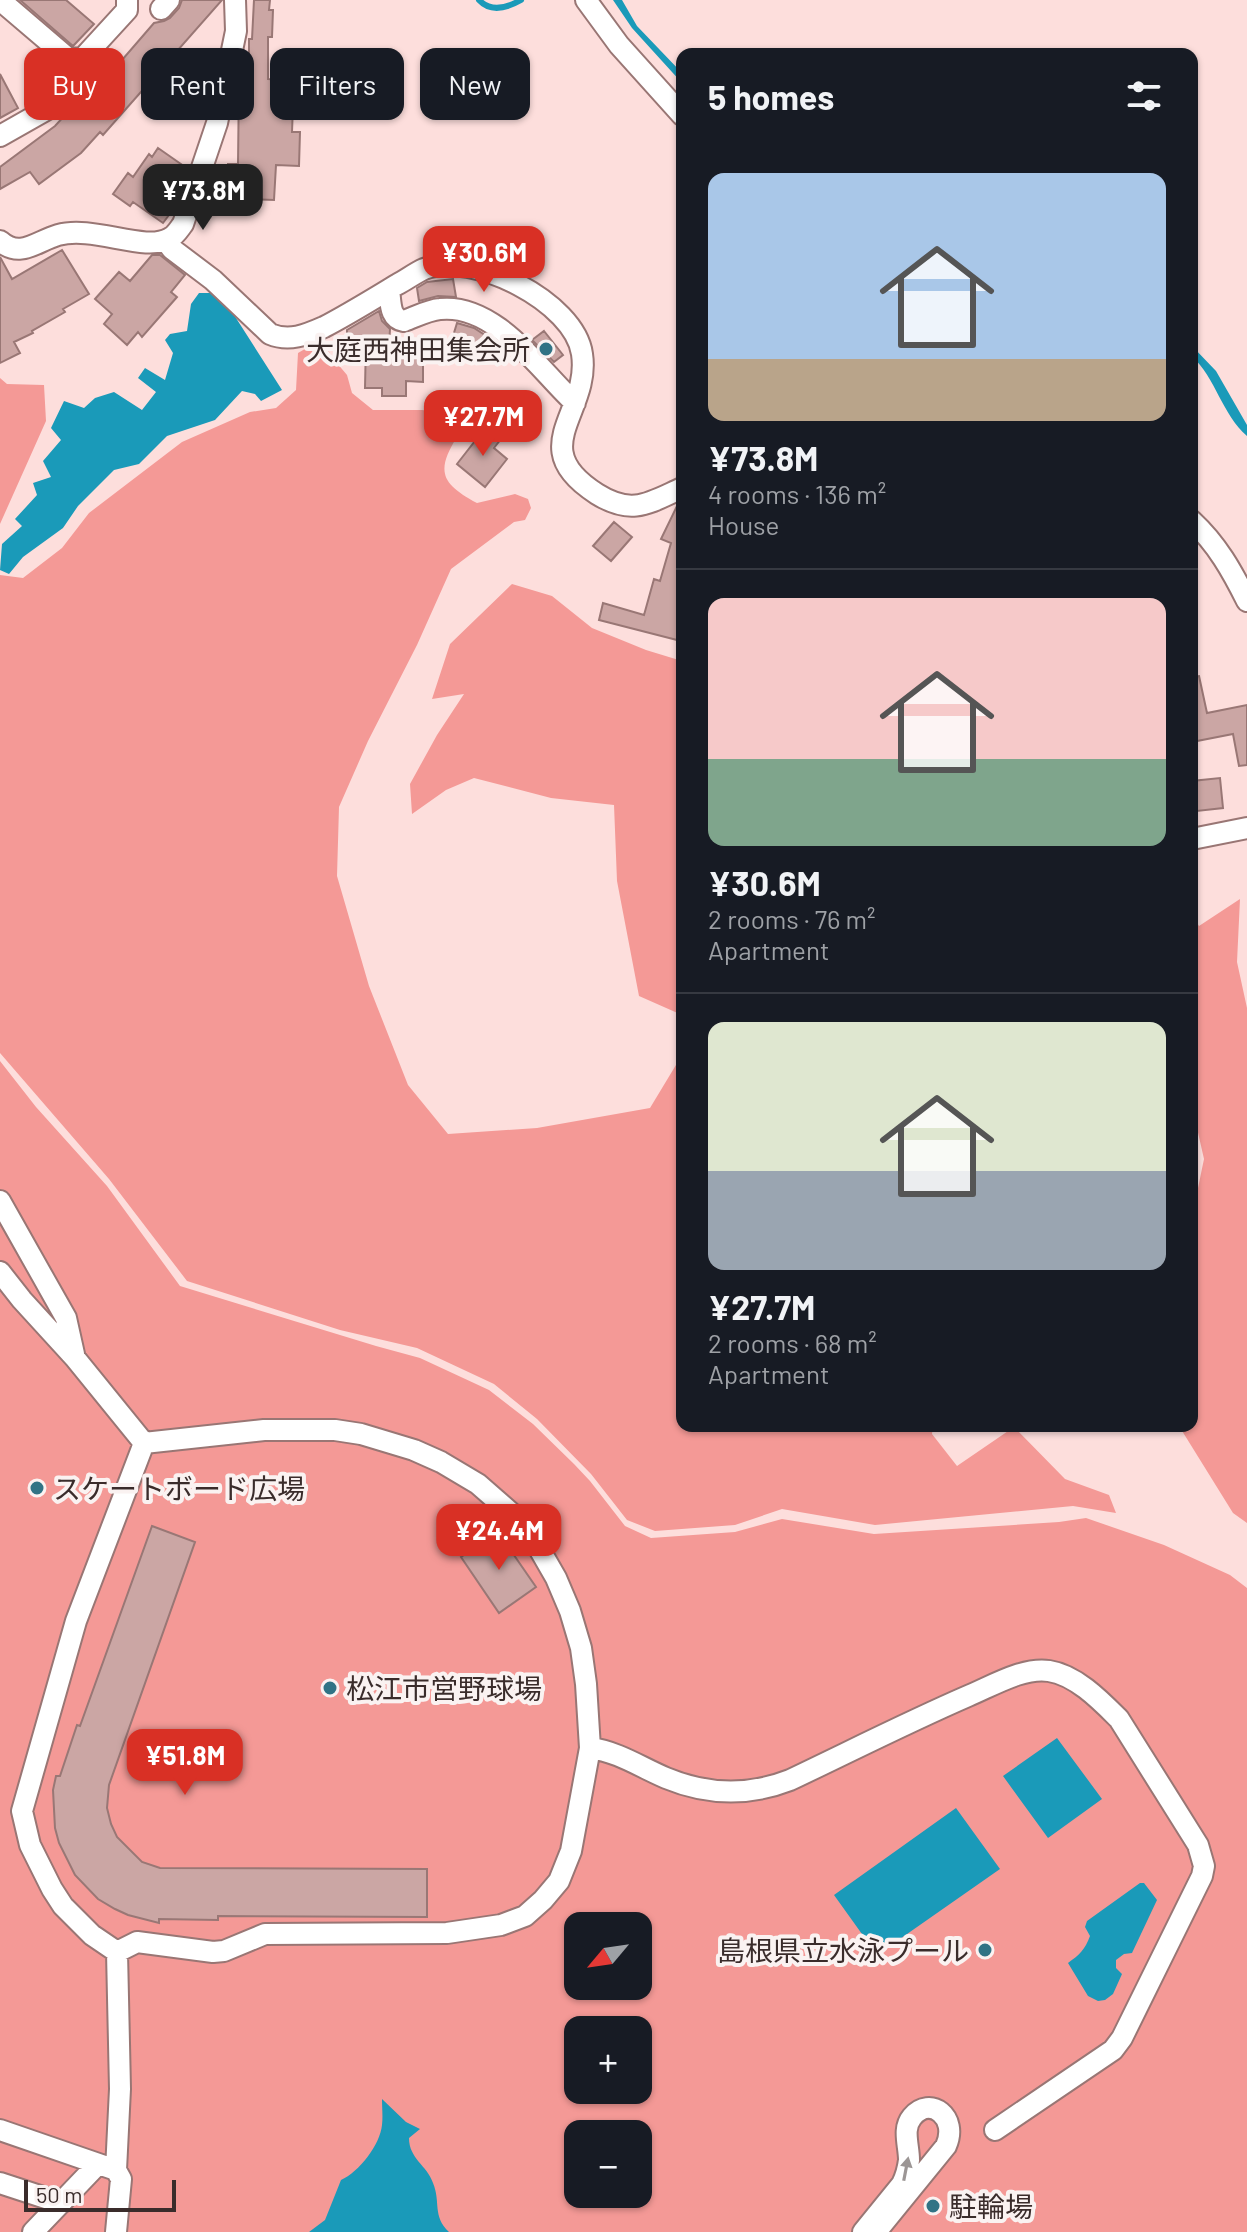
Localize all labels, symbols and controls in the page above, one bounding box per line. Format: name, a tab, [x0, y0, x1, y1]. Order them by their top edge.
chip: Buy	[24, 48, 125, 120]
chip: Rent	[141, 48, 254, 120]
chip: Filters	[270, 48, 404, 120]
chip: New	[420, 48, 530, 120]
icon: filters	[1122, 74, 1166, 118]
text: 5 homes	[708, 76, 834, 117]
pin: ¥73.8M	[138, 164, 268, 232]
text: ¥73.8M	[161, 174, 245, 205]
icon: home	[865, 225, 1009, 369]
pin: ¥30.6M	[419, 226, 549, 294]
text: ¥30.6M	[441, 236, 527, 267]
place label: 大庭西神田集会所	[306, 332, 530, 366]
marker: 大庭西神田集会所	[537, 340, 555, 358]
pin: ¥27.7M	[418, 390, 548, 458]
text: ¥27.7M	[442, 400, 524, 431]
text: ¥73.8M	[708, 437, 818, 478]
text: 4 rooms · 136 m²	[708, 478, 886, 509]
text: House	[708, 509, 779, 540]
icon: home	[865, 650, 1009, 794]
text: ¥30.6M	[708, 862, 821, 903]
text: 2 rooms · 76 m²	[708, 903, 876, 934]
text: Apartment	[708, 934, 829, 965]
icon: home	[865, 1074, 1009, 1218]
text: ¥27.7M	[708, 1286, 815, 1327]
text: 2 rooms · 68 m²	[708, 1327, 877, 1358]
text: Apartment	[708, 1358, 829, 1389]
place label: スケートボード広場	[53, 1471, 305, 1505]
marker: スケートボード広場	[28, 1479, 46, 1497]
pin: ¥24.4M	[434, 1504, 564, 1572]
text: ¥24.4M	[454, 1514, 544, 1545]
place label: 松江市営野球場	[346, 1671, 542, 1705]
marker: 松江市営野球場	[321, 1679, 339, 1697]
pin: ¥51.8M	[120, 1729, 250, 1797]
text: ¥51.8M	[145, 1739, 225, 1770]
north arrow	[564, 1912, 652, 2000]
map controls	[564, 1912, 652, 2208]
place label: 島根県立水泳プール	[717, 1933, 969, 1967]
marker: 島根県立水泳プール	[976, 1941, 994, 1959]
button: +	[564, 2016, 652, 2104]
button: −	[564, 2120, 652, 2208]
one-way arrow	[900, 2156, 912, 2181]
scale bar	[24, 2176, 176, 2212]
text: 50 m	[36, 2181, 82, 2207]
place label: 駐輪場	[949, 2189, 1033, 2223]
marker: 駐輪場	[924, 2197, 942, 2215]

